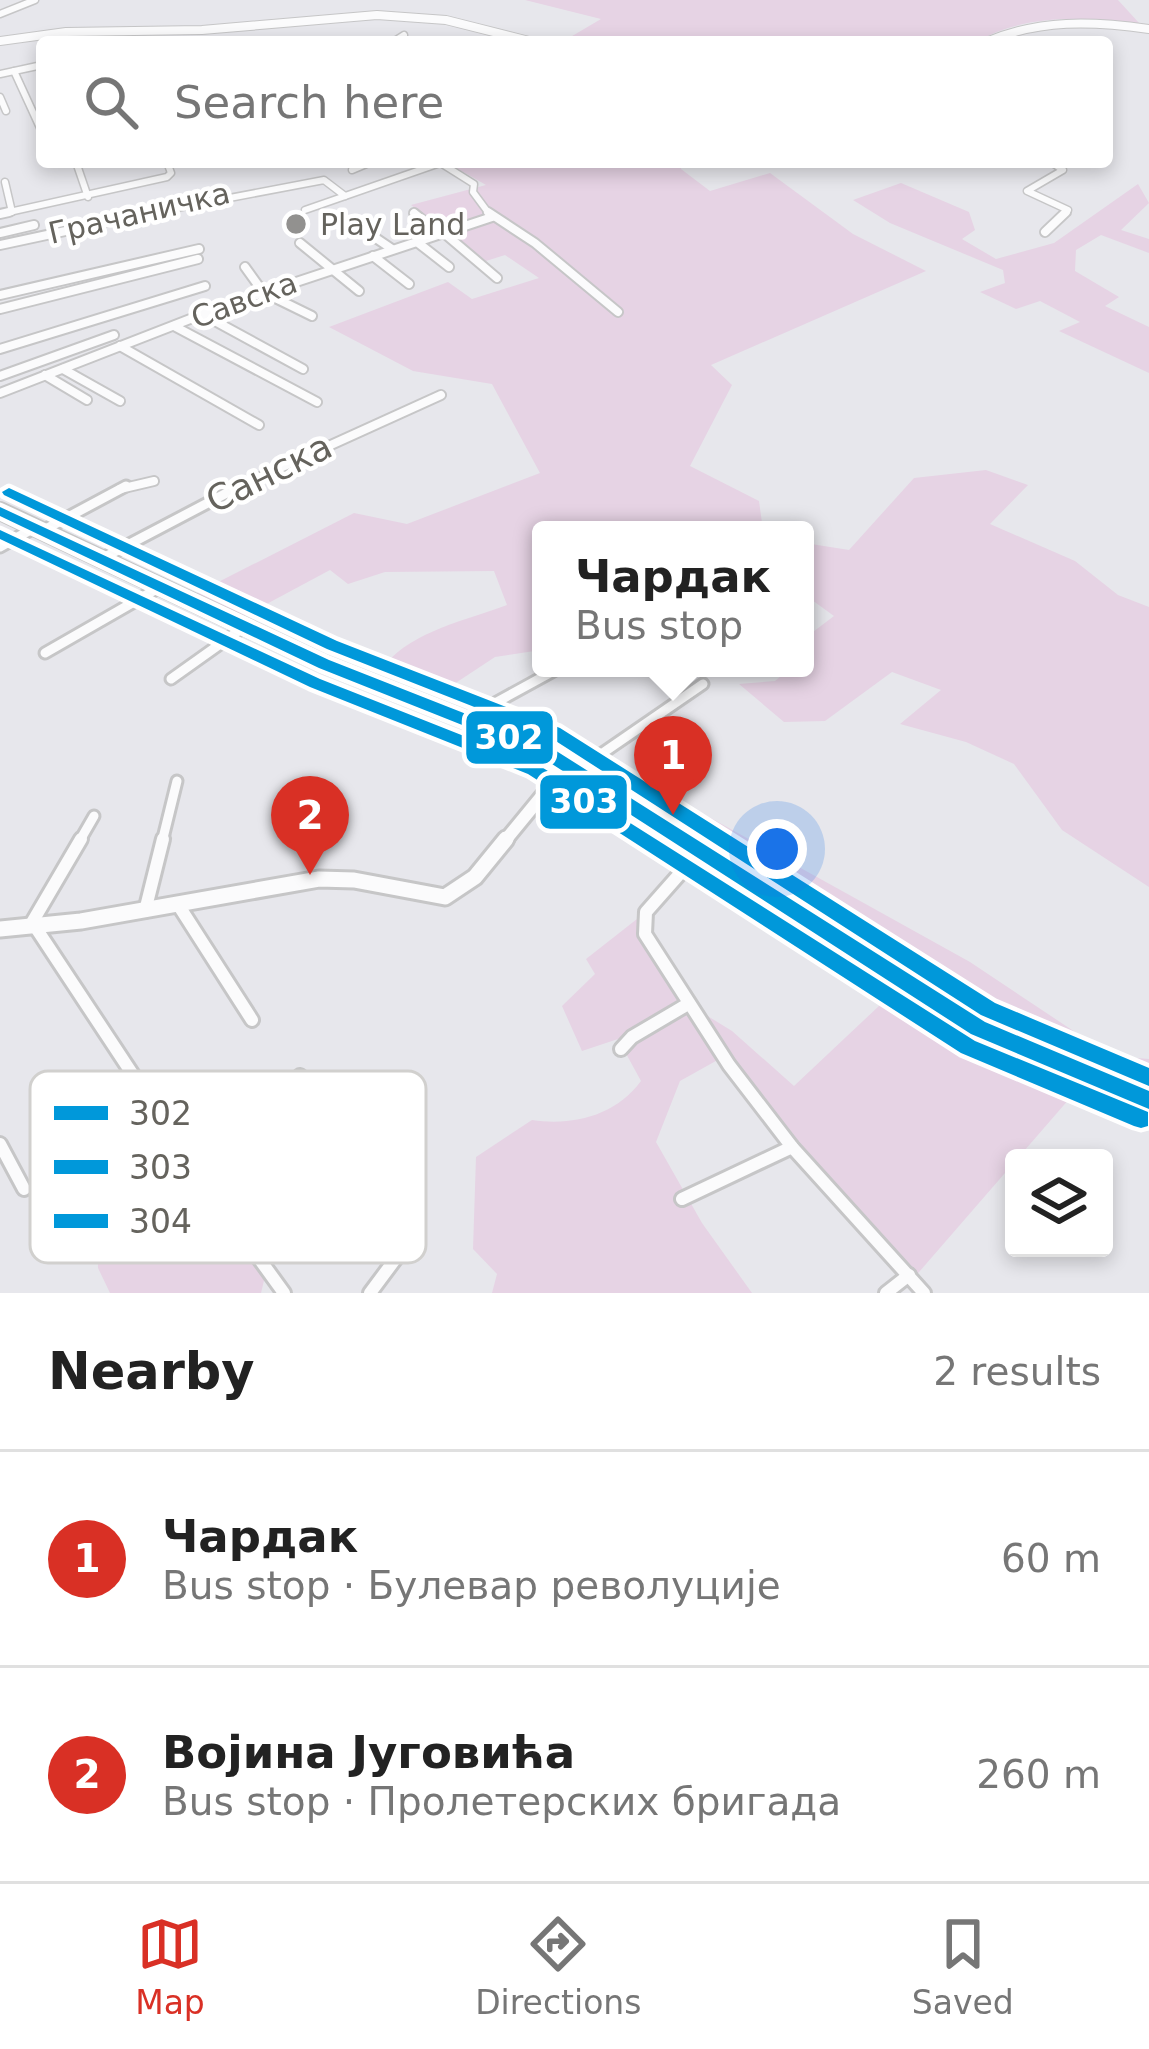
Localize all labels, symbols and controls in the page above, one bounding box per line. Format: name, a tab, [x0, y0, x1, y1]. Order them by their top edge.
search box	[36, 36, 1113, 168]
icon: search	[78, 69, 144, 135]
text: Search here	[174, 76, 444, 129]
street label: Грачаничка	[45, 175, 233, 251]
place label: Play Land	[320, 207, 465, 242]
marker: Play Land	[283, 211, 309, 237]
street label: Савска	[186, 265, 302, 335]
street label: Санска	[200, 425, 338, 521]
popup	[532, 521, 814, 677]
text: Чардак	[575, 550, 771, 603]
text: Bus stop	[575, 603, 743, 648]
line badge: 302	[464, 709, 555, 766]
pin: 1	[634, 716, 712, 815]
text: 302	[475, 718, 543, 757]
line badge: 303	[538, 773, 629, 831]
pin: 2	[271, 776, 349, 875]
text: 303	[550, 782, 618, 821]
your location	[747, 819, 807, 879]
legend	[30, 1071, 426, 1263]
text: 302	[129, 1094, 192, 1133]
text: 303	[129, 1148, 192, 1187]
map controls	[1005, 1149, 1113, 1257]
button: layers	[1005, 1149, 1113, 1257]
text: 304	[129, 1202, 192, 1241]
text: Nearby	[48, 1342, 255, 1401]
text: 2 results	[933, 1349, 1101, 1394]
text: Чардак	[162, 1510, 358, 1563]
text: 1	[73, 1536, 101, 1581]
text: 60 m	[1001, 1536, 1101, 1581]
text: Bus stop · Булевар револуције	[162, 1563, 781, 1608]
text: Војина Југовића	[162, 1726, 575, 1779]
text: 2	[73, 1752, 101, 1797]
text: 260 m	[976, 1752, 1101, 1797]
text: Bus stop · Пролетерских бригада	[162, 1779, 841, 1824]
tab: Map	[135, 1911, 205, 2022]
tab: Directions	[475, 1911, 641, 2022]
tab: Saved	[912, 1911, 1014, 2022]

